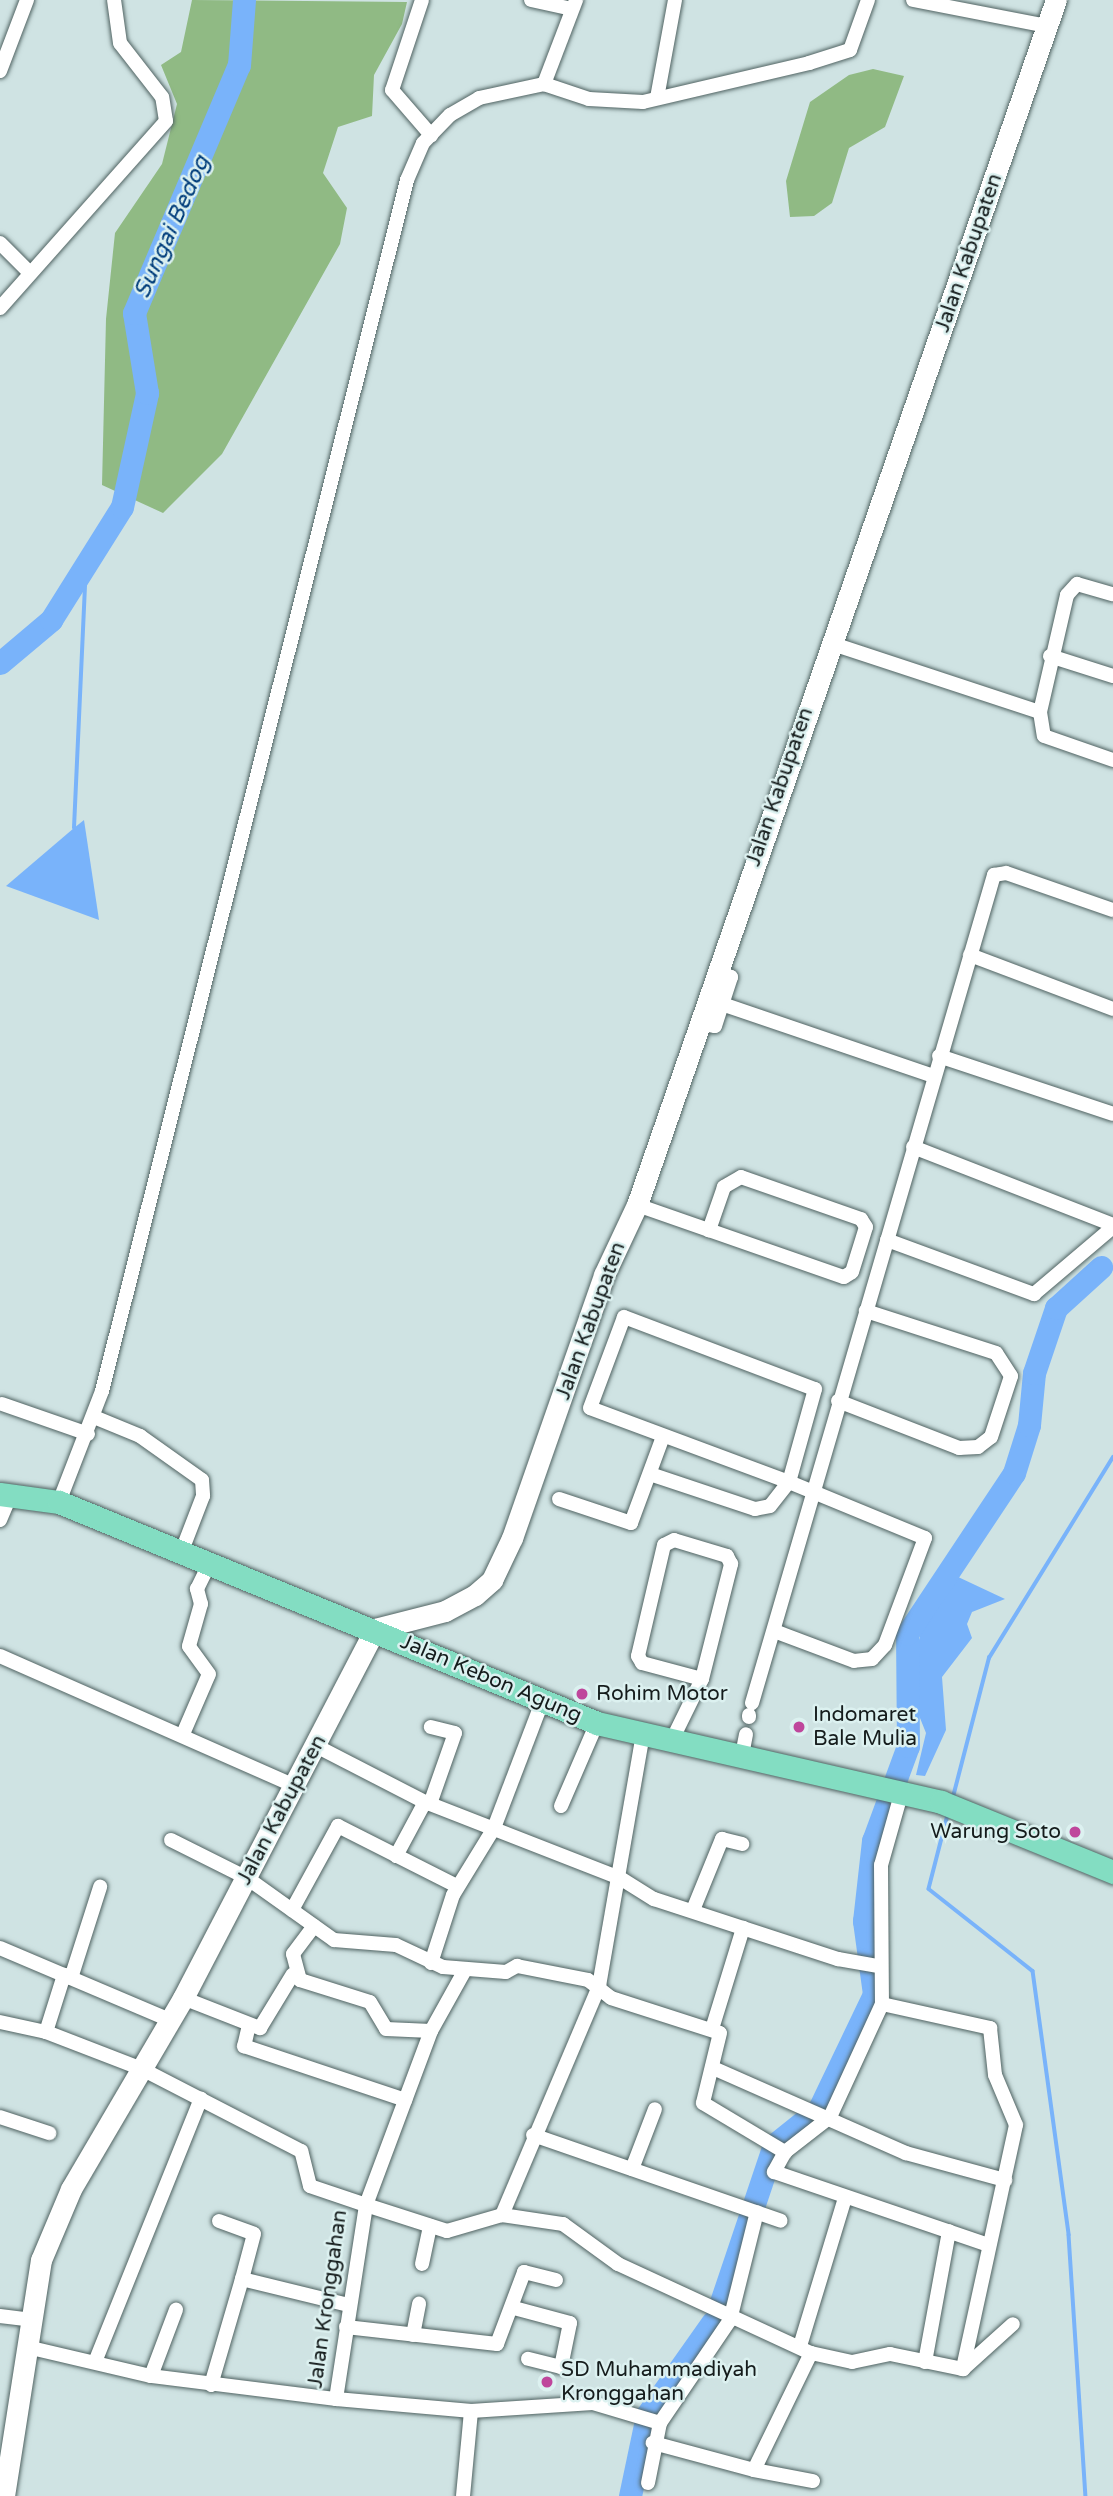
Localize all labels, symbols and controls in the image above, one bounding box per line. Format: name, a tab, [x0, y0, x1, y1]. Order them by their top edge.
water label: Sungai Bedog	[128, 152, 216, 302]
street label: Jalan Kabupaten	[930, 170, 1008, 336]
street label: Jalan Kabupaten	[741, 704, 819, 870]
street label: Jalan Kabupaten	[551, 1239, 631, 1403]
street label: Jalan Kebon Agung	[397, 1629, 585, 1729]
place label: Rohim Motor	[596, 1681, 728, 1707]
marker: Rohim Motor	[574, 1686, 590, 1702]
place label: Indomaret Bale Mulia	[813, 1702, 917, 1752]
marker: Indomaret Bale Mulia	[791, 1719, 807, 1735]
street label: Jalan Kabupaten	[232, 1731, 332, 1889]
place label: Warung Soto	[930, 1819, 1061, 1845]
marker: Warung Soto	[1067, 1824, 1083, 1840]
street label: Jalan Kronggahan	[303, 2208, 353, 2390]
place label: SD Muhammadiyah Kronggahan	[561, 2357, 757, 2407]
marker: SD Muhammadiyah Kronggahan	[539, 2374, 555, 2390]

